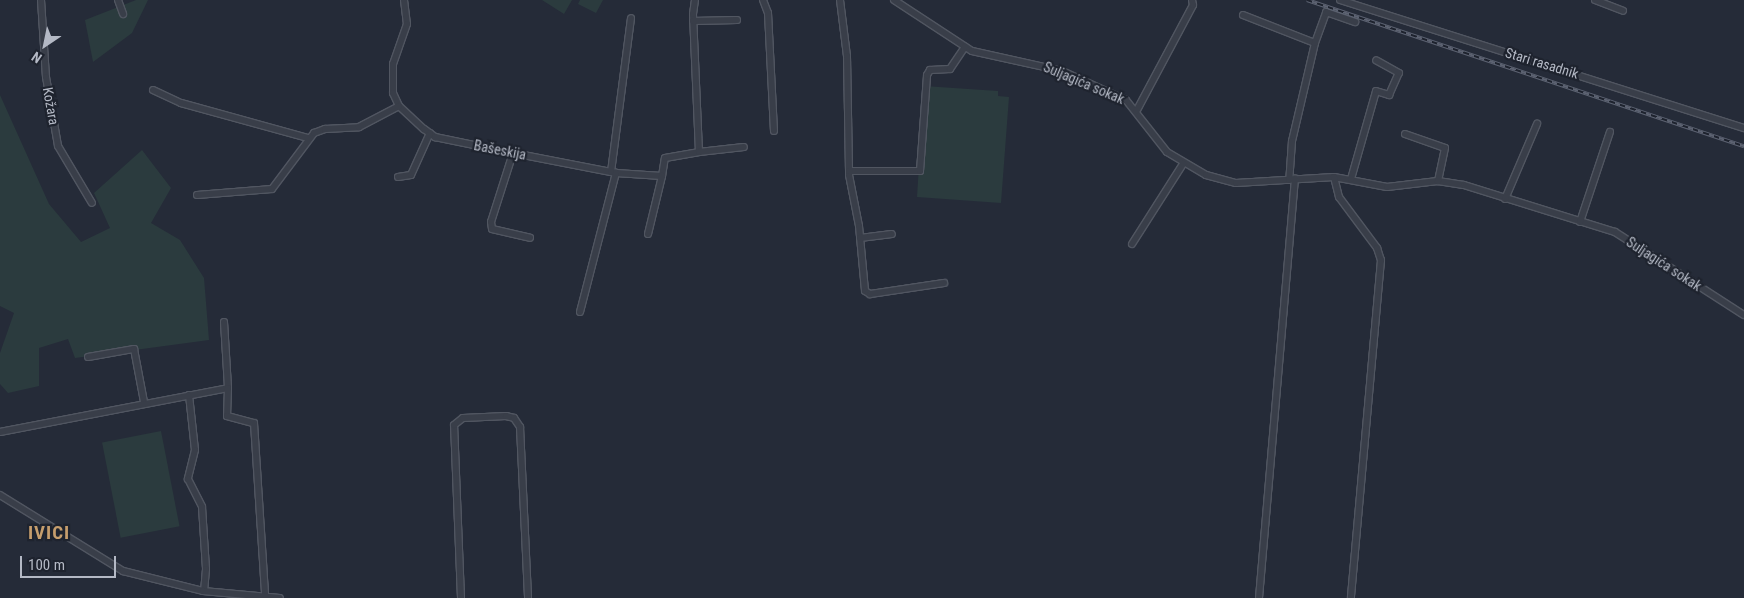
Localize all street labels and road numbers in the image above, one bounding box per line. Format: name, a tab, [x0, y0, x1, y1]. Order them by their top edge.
street label: Stari rasadnik	[1503, 44, 1581, 82]
street label: Suljagića sokak	[1041, 58, 1127, 108]
street label: Kožara	[39, 86, 63, 126]
street label: Bašeskija	[472, 137, 528, 163]
street label: Suljagića sokak	[1623, 233, 1705, 295]

